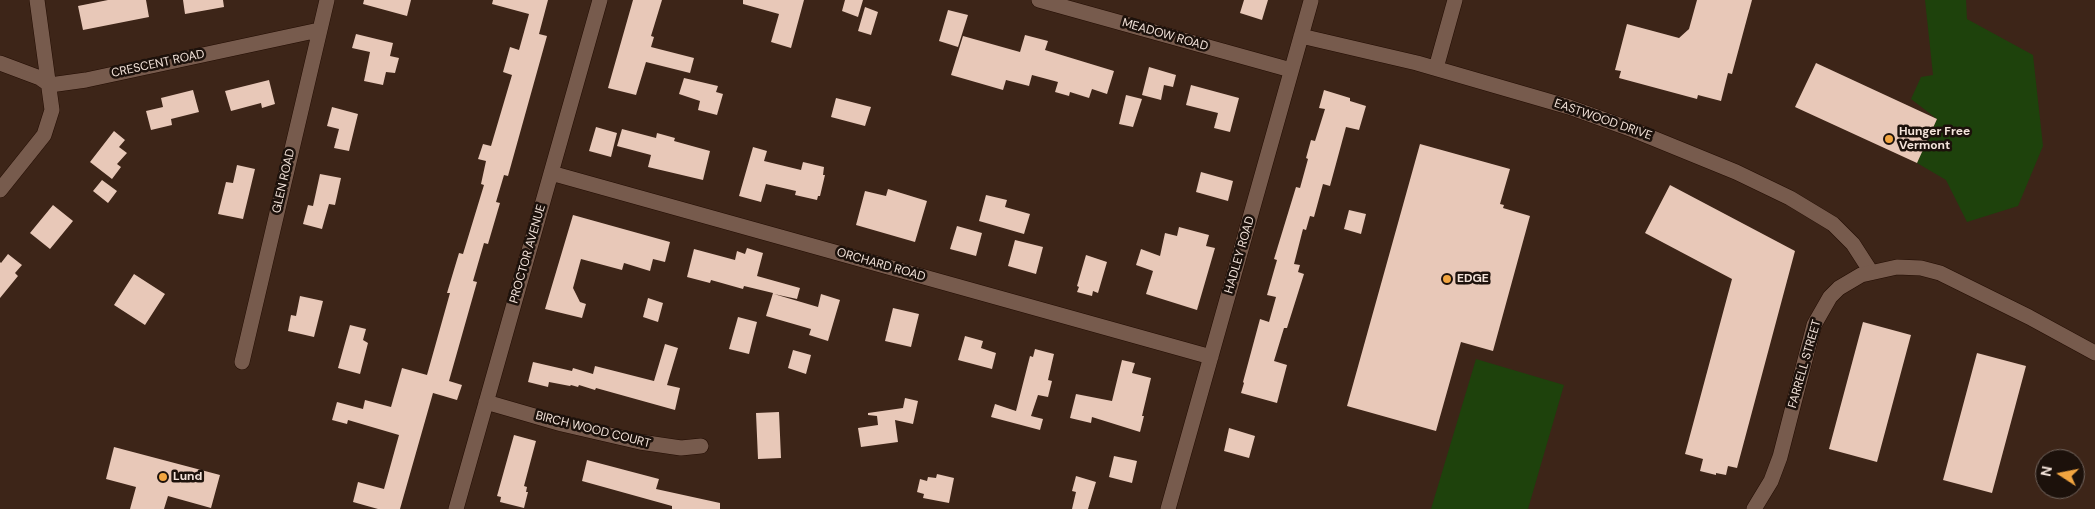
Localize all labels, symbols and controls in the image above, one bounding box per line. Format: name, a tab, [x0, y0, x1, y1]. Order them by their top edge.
street label: MEADOW ROAD	[1120, 16, 1210, 54]
street label: CRESCENT ROAD	[110, 47, 206, 81]
street label: EASTWOOD DRIVE	[1552, 96, 1654, 144]
place label: Hunger Free Vermont	[1899, 125, 1970, 153]
marker: Hunger Free Vermont	[1883, 133, 1895, 145]
street label: GLEN ROAD	[270, 147, 298, 215]
street label: PROCTOR AVENUE	[507, 203, 549, 305]
street label: HADLEY ROAD	[1222, 215, 1258, 295]
street label: ORCHARD ROAD	[835, 245, 927, 285]
place label: EDGE	[1457, 272, 1489, 286]
marker: EDGE	[1441, 273, 1453, 285]
street label: FARRELL STREET	[1785, 318, 1825, 410]
street label: BIRCH WOOD COURT	[534, 409, 652, 451]
north arrow	[2035, 449, 2085, 499]
text: N	[2036, 465, 2056, 478]
place label: Lund	[173, 470, 202, 484]
marker: Lund	[157, 471, 169, 483]

